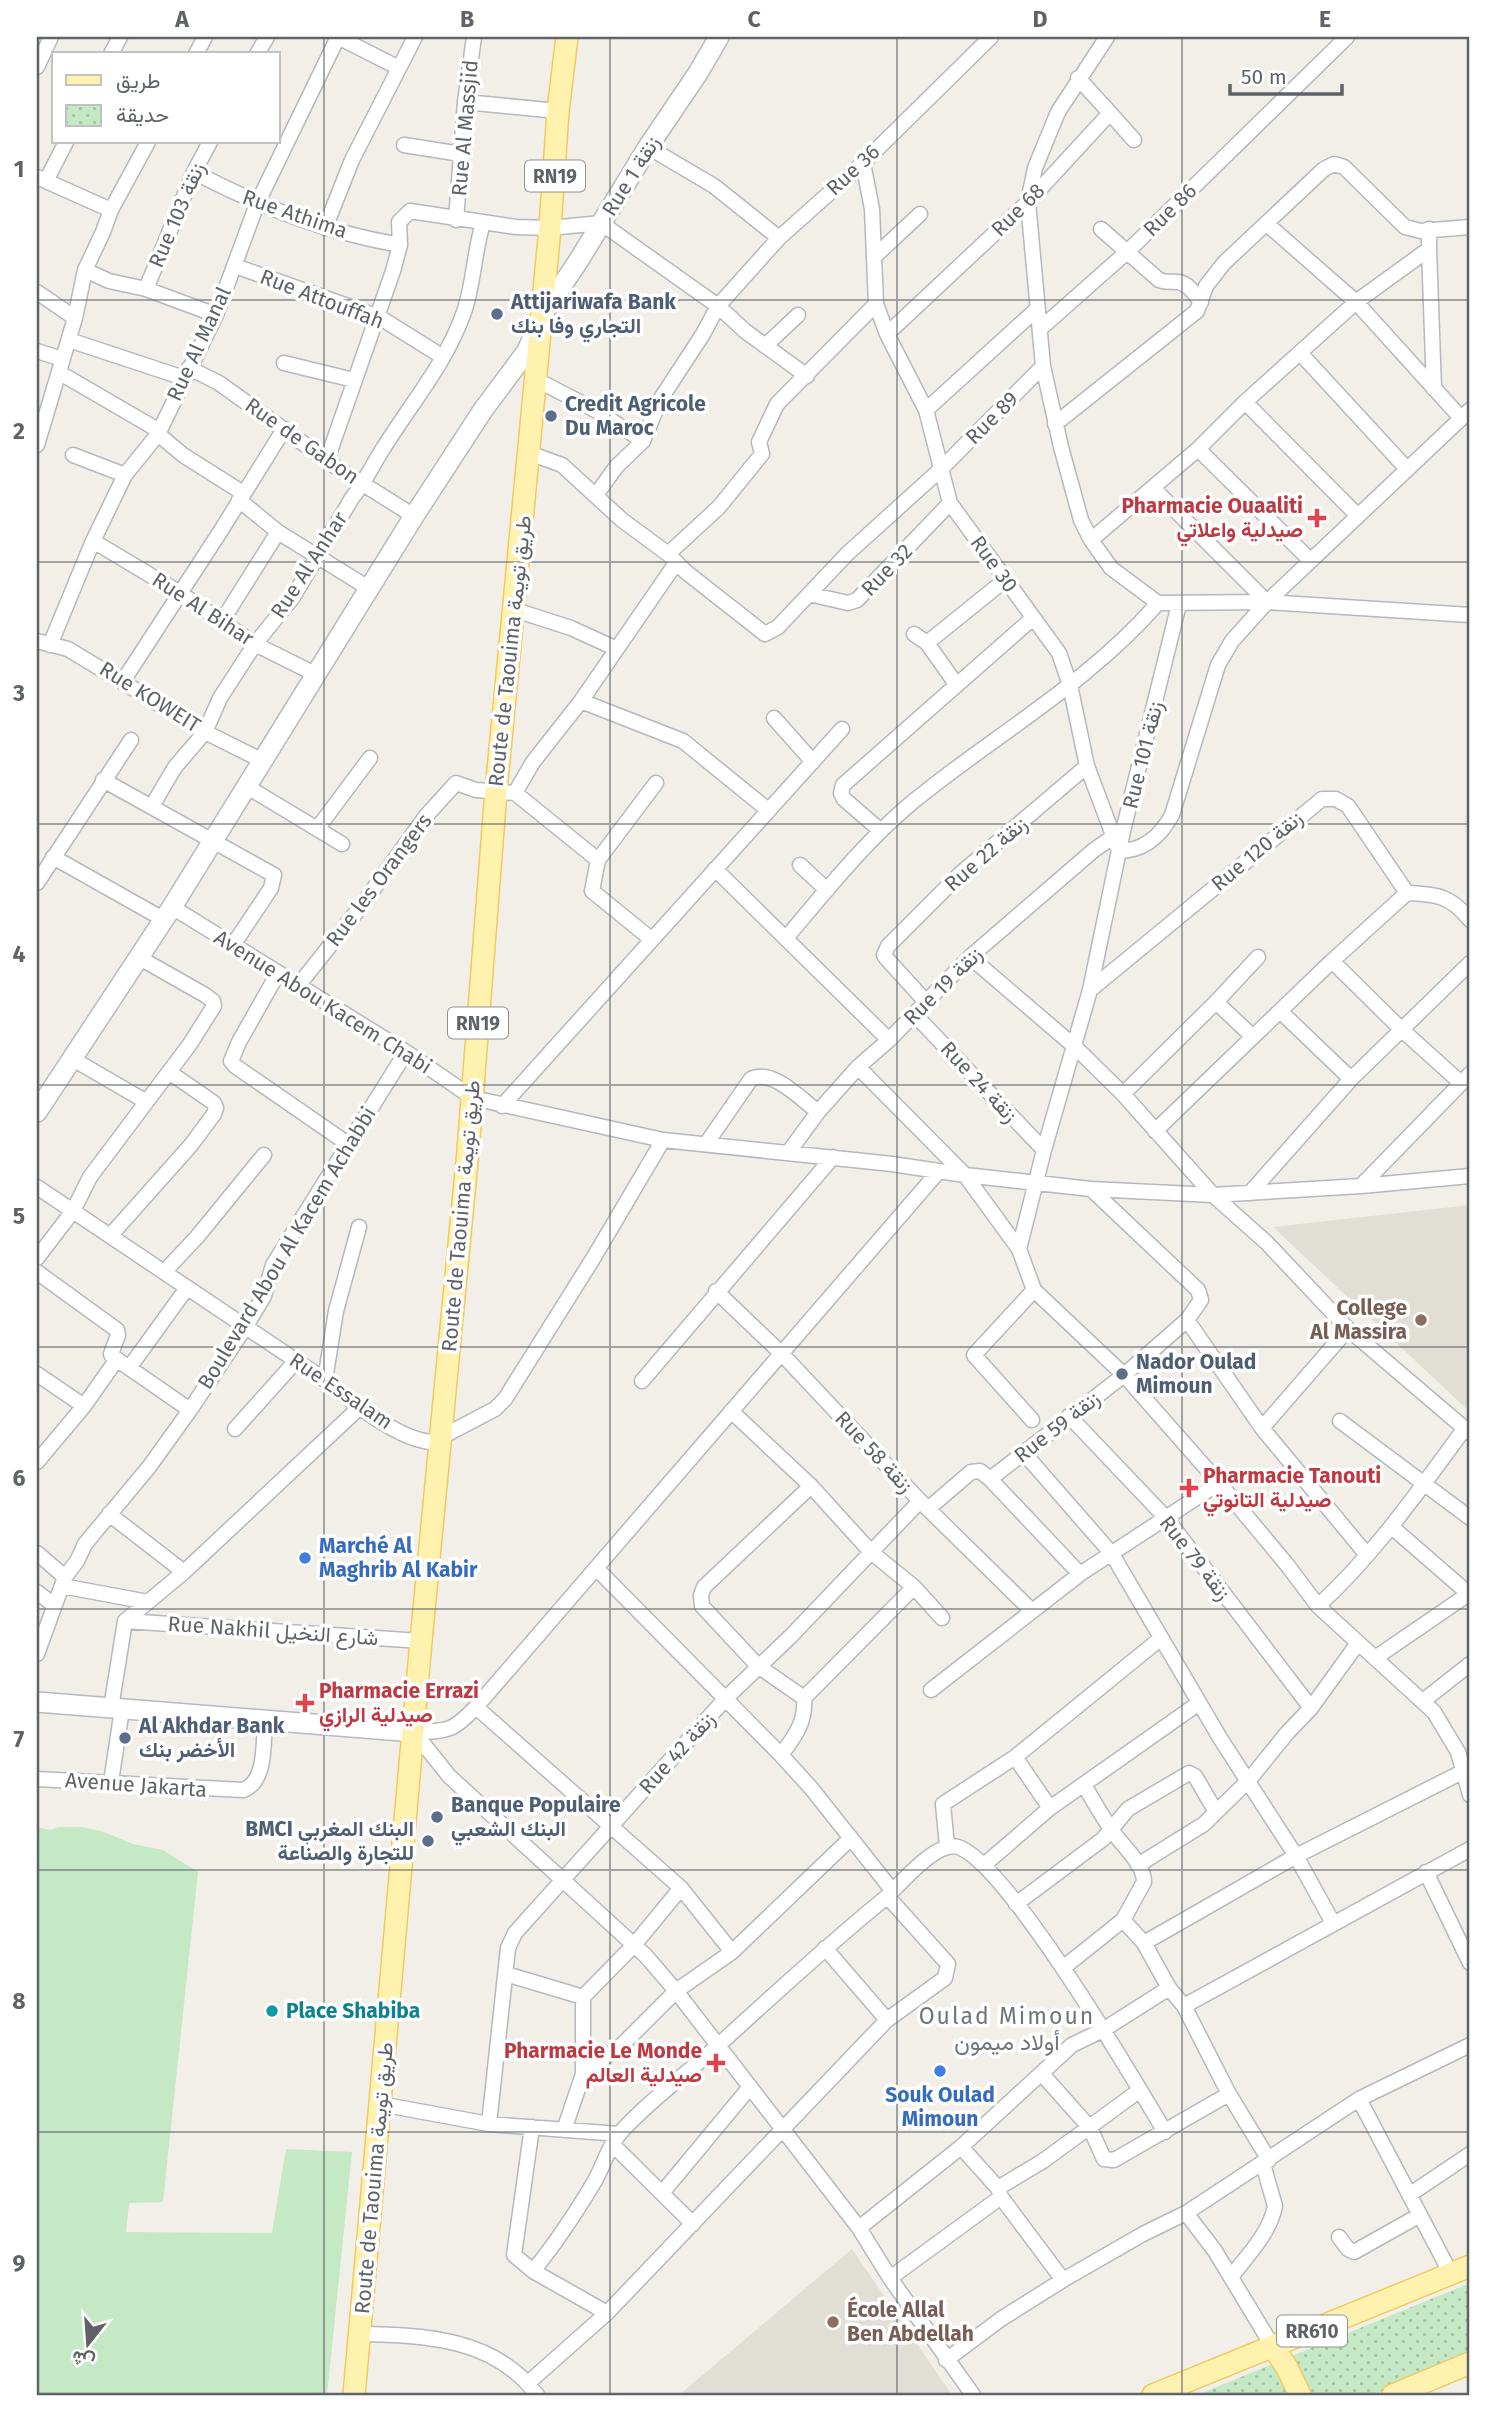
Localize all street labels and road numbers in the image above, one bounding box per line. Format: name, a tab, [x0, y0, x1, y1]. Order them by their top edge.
street label: Rue Al Massjid	[446, 59, 484, 197]
street label: Rue 1 زنقة	[596, 131, 666, 221]
street label: Rue 36	[821, 139, 885, 201]
street label: Rue 103 زنقة	[143, 159, 211, 271]
road number: RN19	[525, 160, 585, 192]
street label: Rue 68	[986, 178, 1050, 242]
street label: Rue 86	[1138, 178, 1202, 242]
street label: Rue Athima	[239, 184, 351, 244]
street label: Rue Attouffah	[256, 263, 388, 335]
street label: Rue Al Manal	[161, 283, 237, 405]
street label: Rue 89	[960, 386, 1024, 450]
street label: Rue de Gabon	[240, 392, 364, 490]
street label: Rue Al Anhar	[265, 507, 353, 623]
street label: Route de Taouima طريق تويمة	[483, 514, 537, 788]
street label: Rue 30	[965, 530, 1023, 598]
street label: Rue 32	[856, 538, 918, 602]
street label: Rue Al Bihar	[147, 566, 259, 652]
street label: Rue KOWEIT	[95, 656, 205, 738]
street label: Rue 101 زنقة	[1117, 698, 1169, 812]
street label: Rue 120 زنقة	[1206, 805, 1308, 897]
street label: Rue les Orangers	[320, 808, 438, 952]
street label: Rue 22 زنقة	[939, 811, 1033, 897]
street label: Avenue Abou Kacem Chabi	[209, 924, 437, 1080]
street label: Rue 19 زنقة	[898, 941, 988, 1031]
road number: RN19	[448, 1007, 508, 1038]
street label: Rue 24 زنقة	[935, 1036, 1023, 1128]
street label: Route de Taouima طريق تويمة	[436, 1079, 486, 1353]
street label: Boulevard Abou Al Kacem Achabbi	[192, 1102, 382, 1394]
street label: Rue Essalam	[284, 1347, 398, 1435]
street label: Rue 59 زنقة	[1009, 1385, 1105, 1469]
street label: Rue 58 زنقة	[829, 1406, 919, 1498]
street label: Rue 79 زنقة	[1154, 1510, 1236, 1606]
street label: Rue Nakhil شارع النخيل	[167, 1611, 379, 1652]
street label: Rue 42 زنقة	[633, 1706, 721, 1800]
street label: Avenue Jakarta	[64, 1767, 208, 1803]
street label: Route de Taouima طريق تويمة	[349, 2041, 399, 2315]
road number: RR610	[1277, 2316, 1347, 2346]

